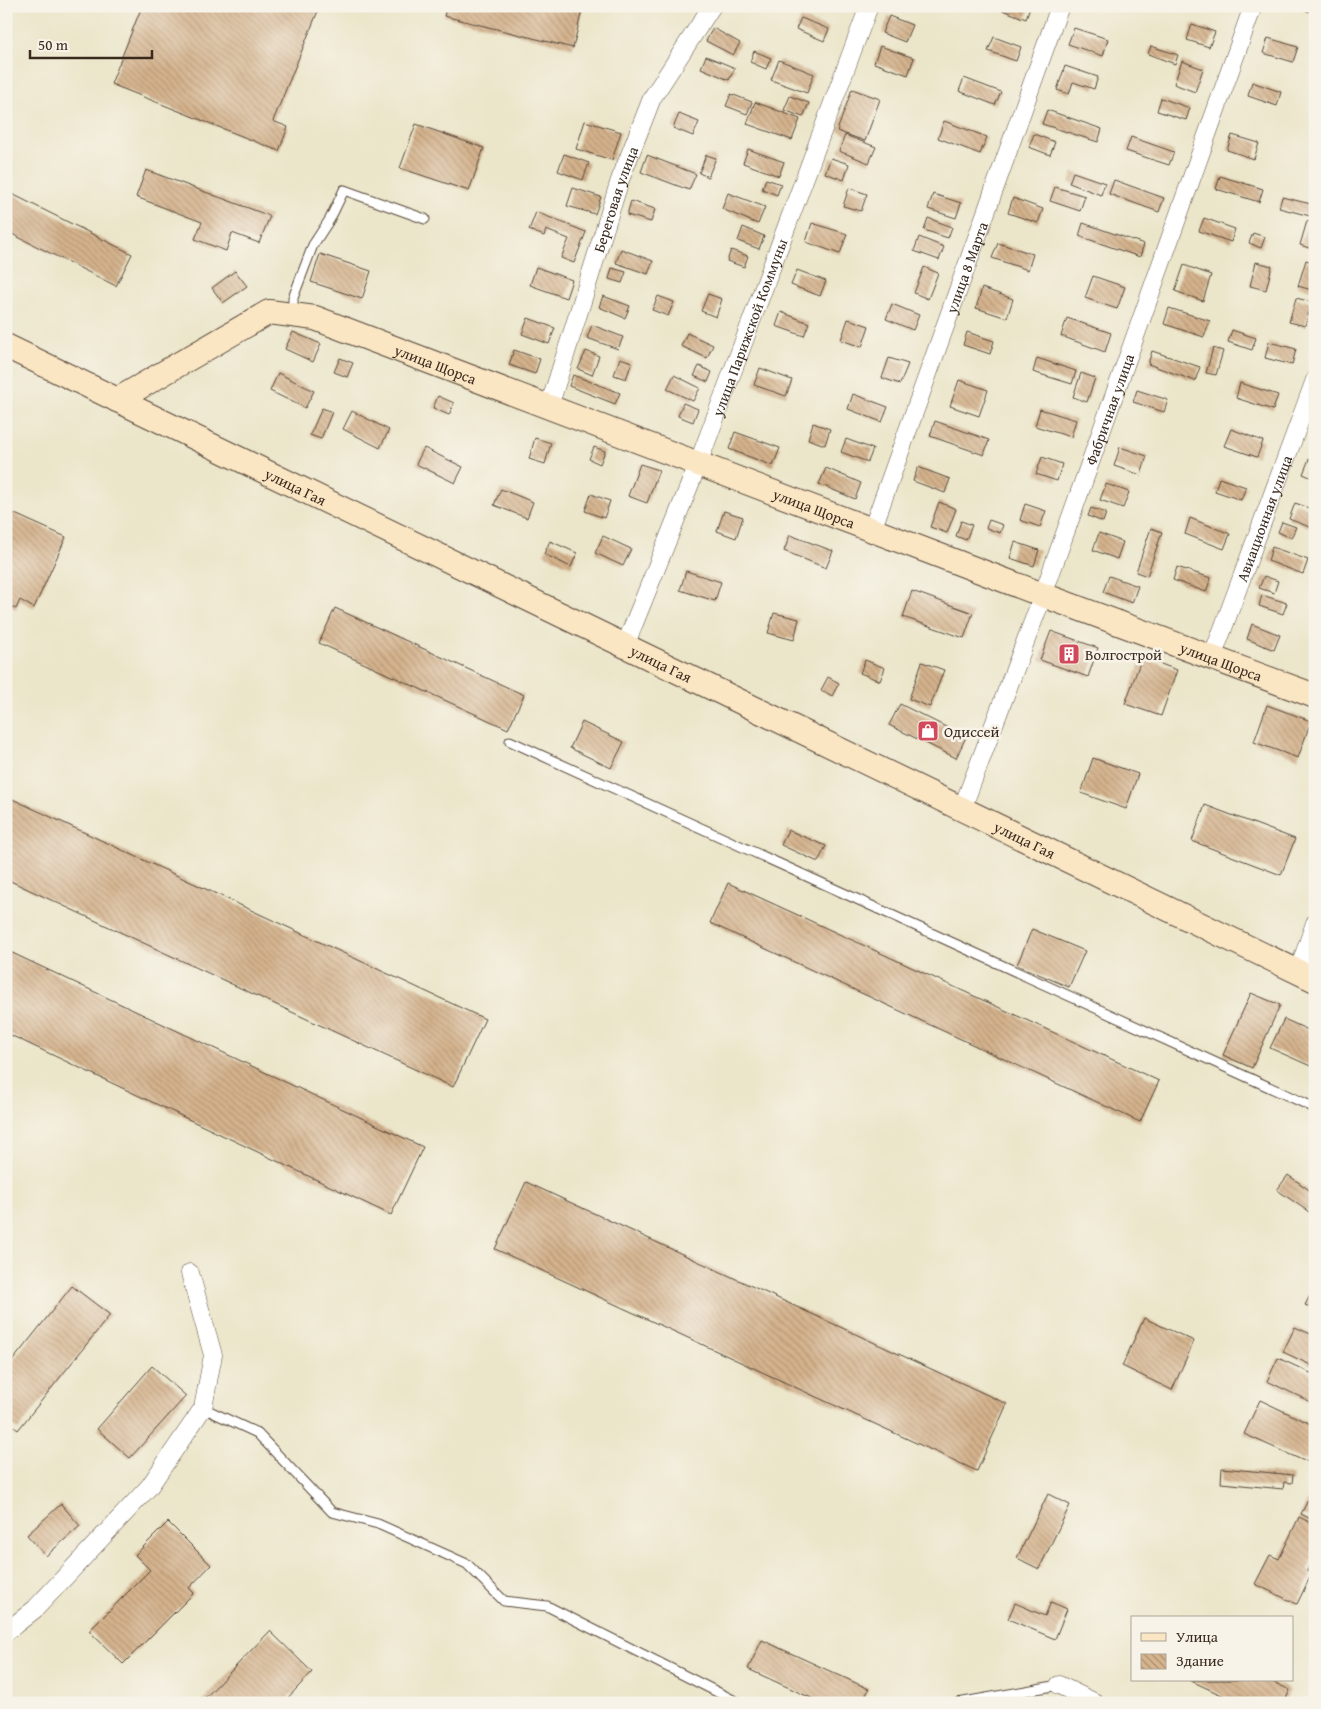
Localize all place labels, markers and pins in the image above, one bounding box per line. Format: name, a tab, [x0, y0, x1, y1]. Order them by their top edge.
building icon: Волгострой	[1057, 642, 1081, 666]
place label: Волгострой	[1085, 644, 1162, 665]
shop icon: Одиссей	[916, 719, 940, 743]
place label: Одиссей	[944, 721, 1000, 742]

